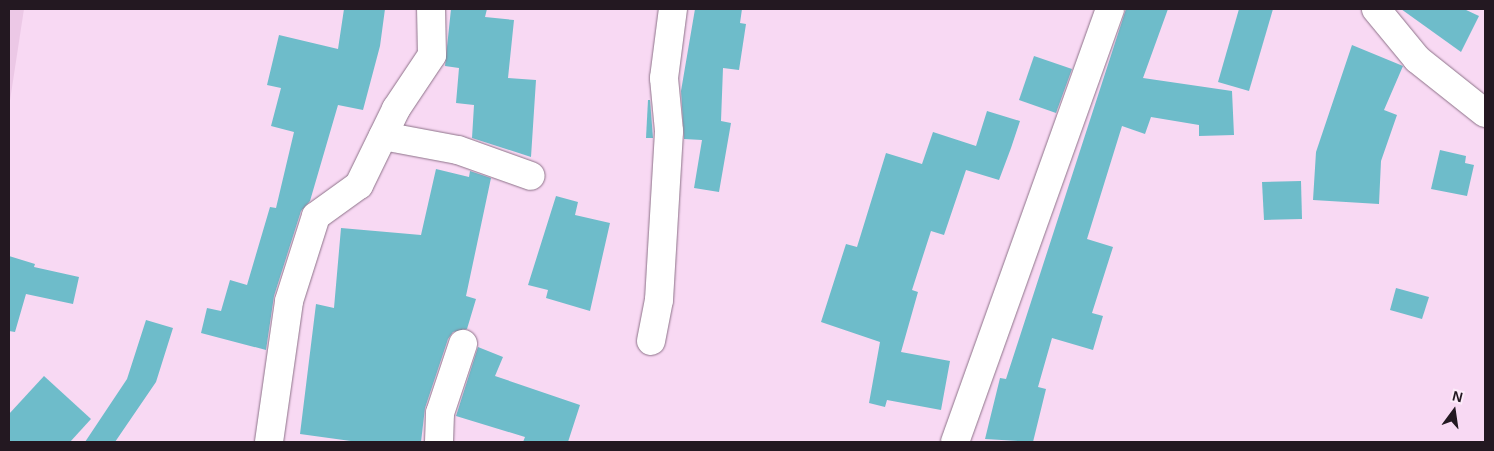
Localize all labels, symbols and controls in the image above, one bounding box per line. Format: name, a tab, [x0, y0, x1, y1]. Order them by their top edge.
north arrow	[1429, 386, 1479, 436]
text: N	[1451, 387, 1464, 405]

